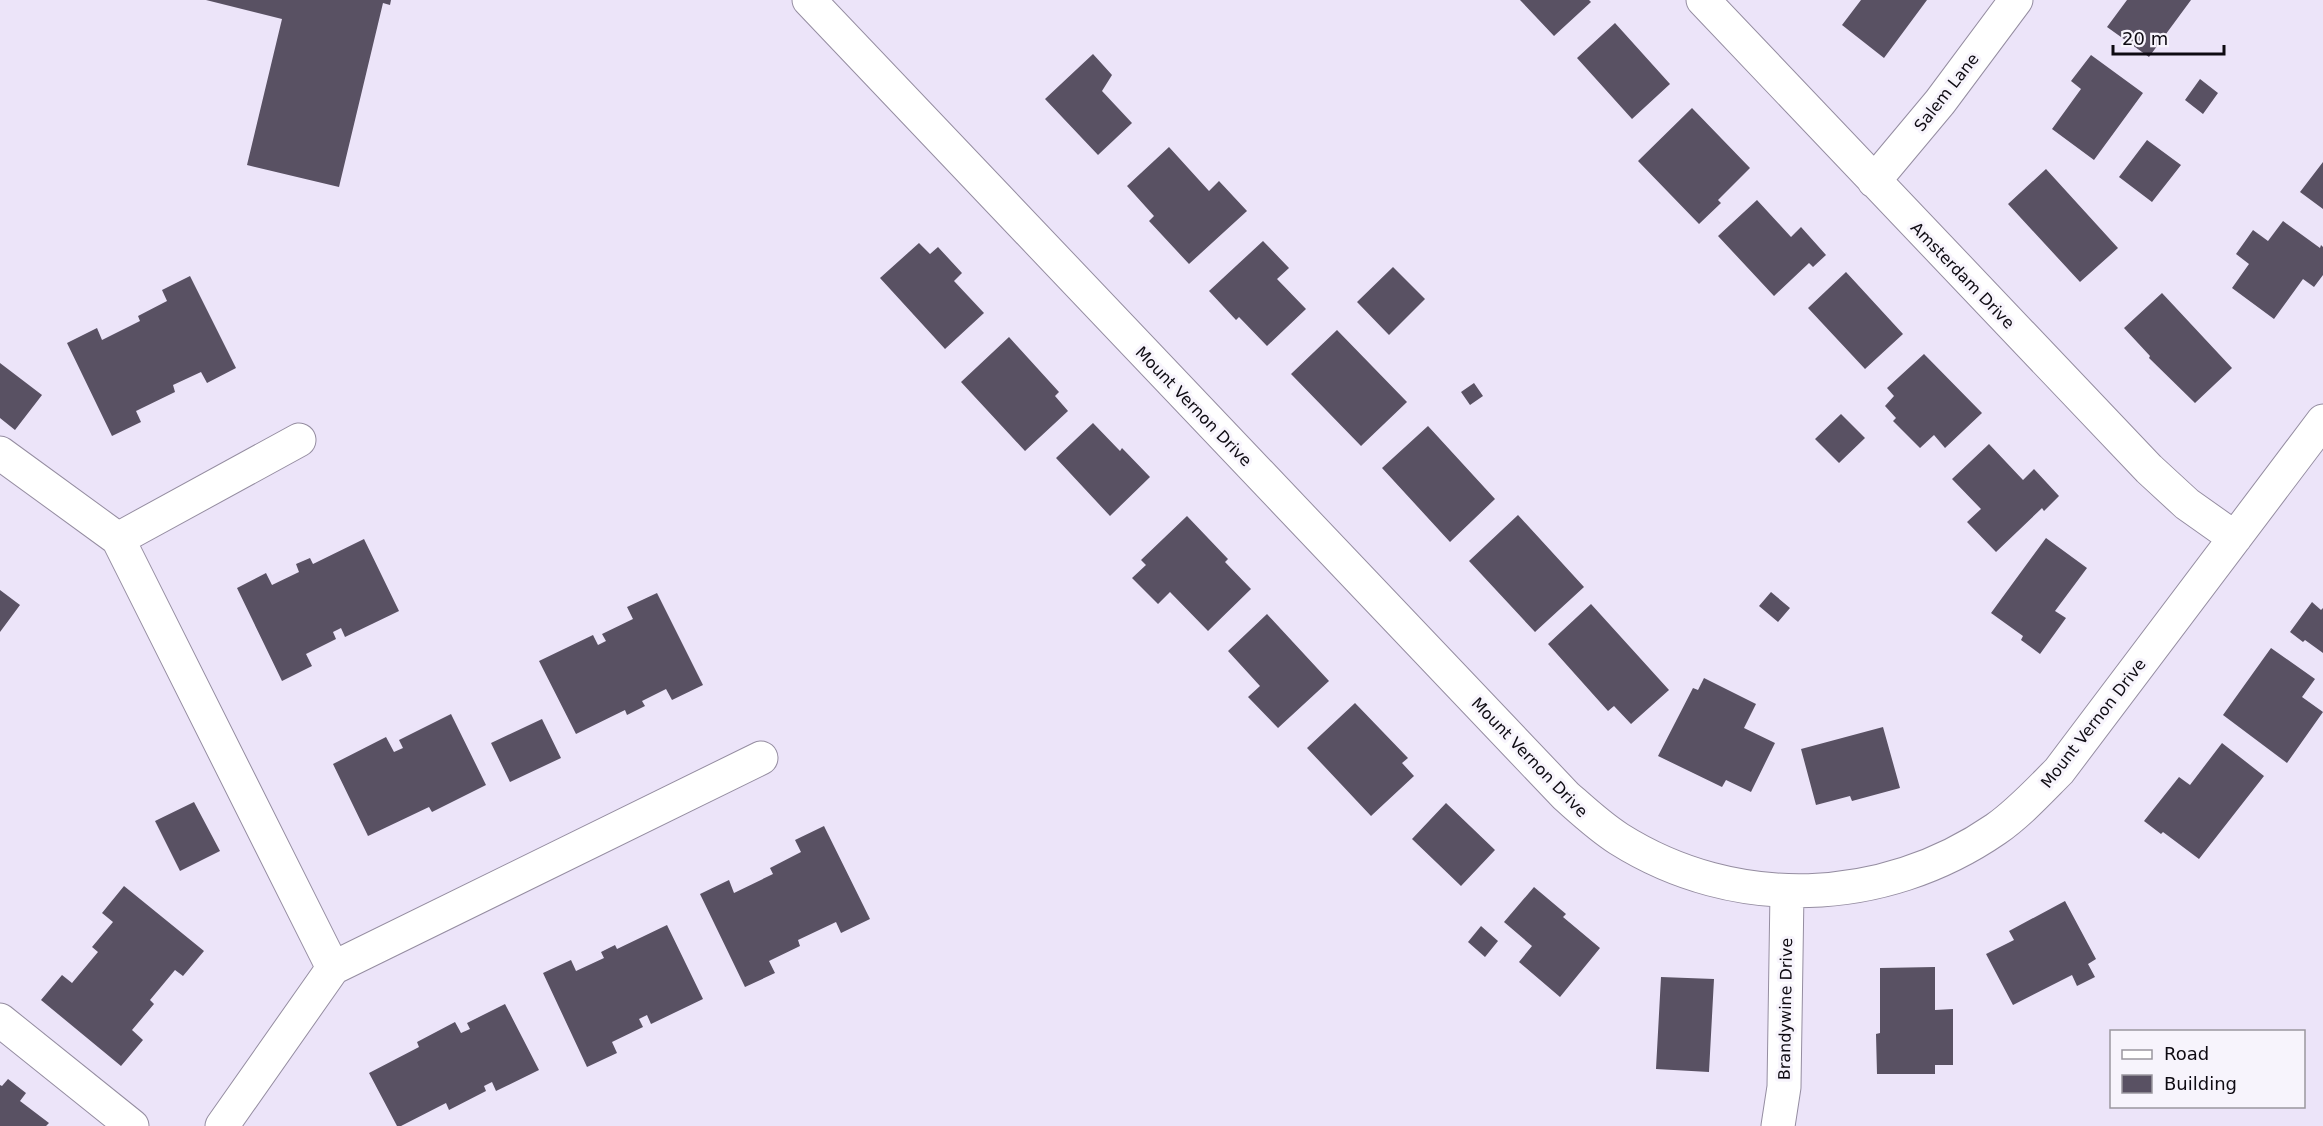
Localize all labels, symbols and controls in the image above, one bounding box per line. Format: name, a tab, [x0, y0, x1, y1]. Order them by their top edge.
scale bar	[2113, 18, 2224, 56]
text: 20 m	[2122, 28, 2168, 49]
street label: Salem Lane	[1910, 50, 1983, 135]
street label: Amsterdam Drive	[1907, 218, 2018, 333]
street label: Mount Vernon Drive	[1132, 343, 1256, 470]
street label: Mount Vernon Drive	[2037, 655, 2150, 792]
street label: Mount Vernon Drive	[1468, 694, 1592, 821]
street label: Brandywine Drive	[1775, 938, 1796, 1080]
legend	[2110, 1030, 2305, 1108]
text: Road	[2164, 1043, 2209, 1064]
text: Building	[2164, 1073, 2237, 1094]

